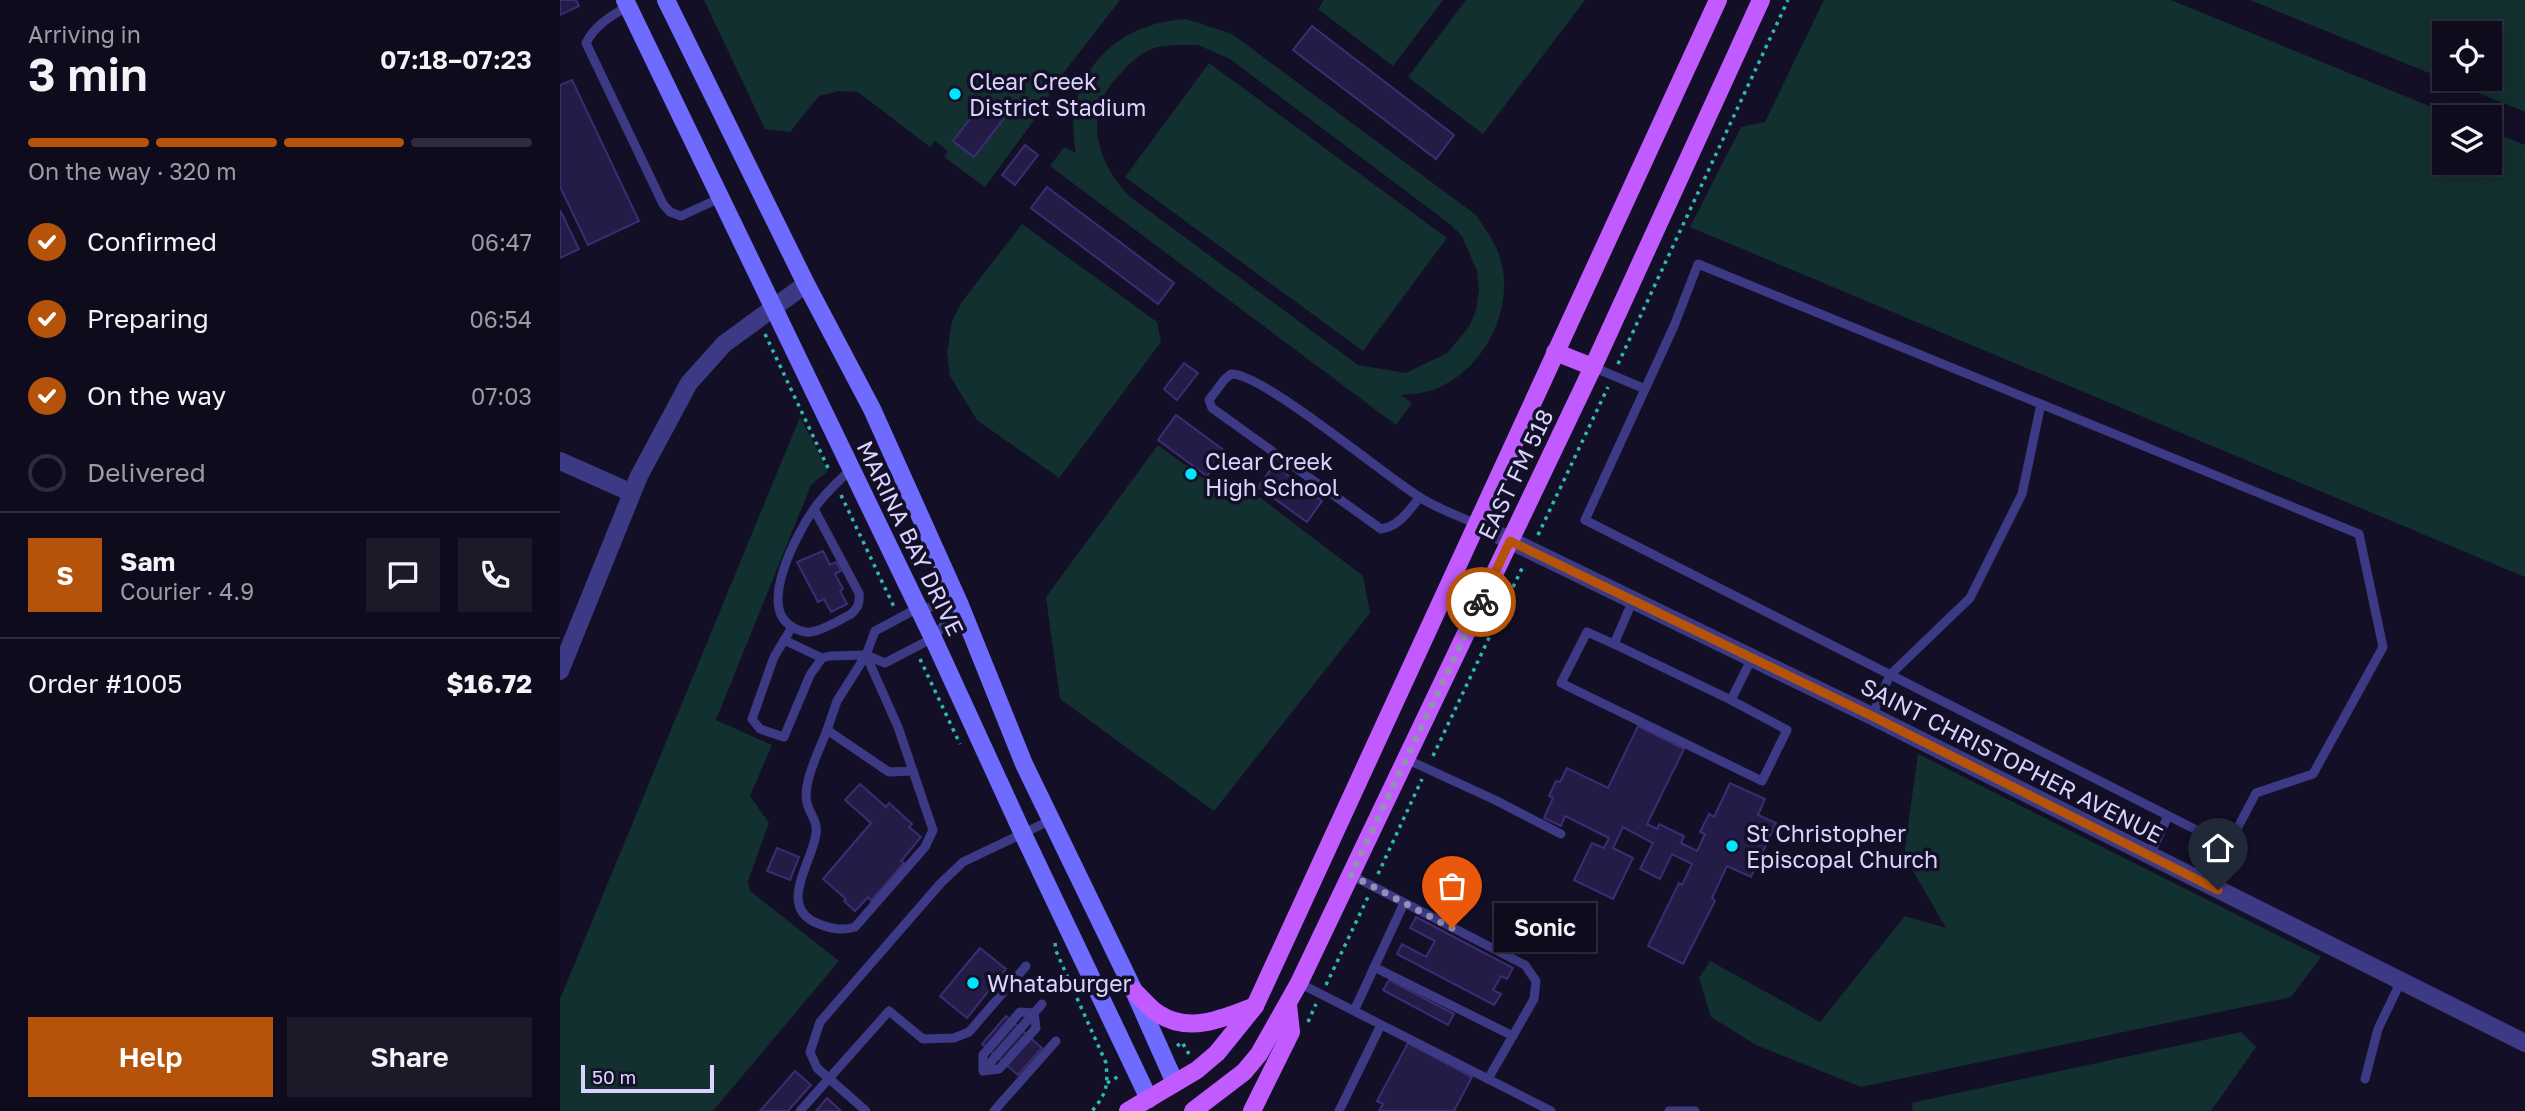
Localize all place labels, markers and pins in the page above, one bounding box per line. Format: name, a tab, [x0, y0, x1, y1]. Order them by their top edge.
place label: Clear Creek District Stadium	[969, 67, 1146, 121]
marker: Clear Creek District Stadium	[947, 86, 963, 102]
place label: Clear Creek High School	[1205, 447, 1339, 501]
marker: Clear Creek High School	[1183, 466, 1199, 482]
pin	[2188, 818, 2248, 890]
place label: St Christopher Episcopal Church	[1746, 819, 1938, 873]
marker: St Christopher Episcopal Church	[1724, 838, 1740, 854]
pin	[1422, 856, 1482, 928]
callout: Sonic	[1494, 904, 1596, 953]
place label: Whataburger	[987, 969, 1131, 997]
marker: Whataburger	[965, 975, 981, 991]

